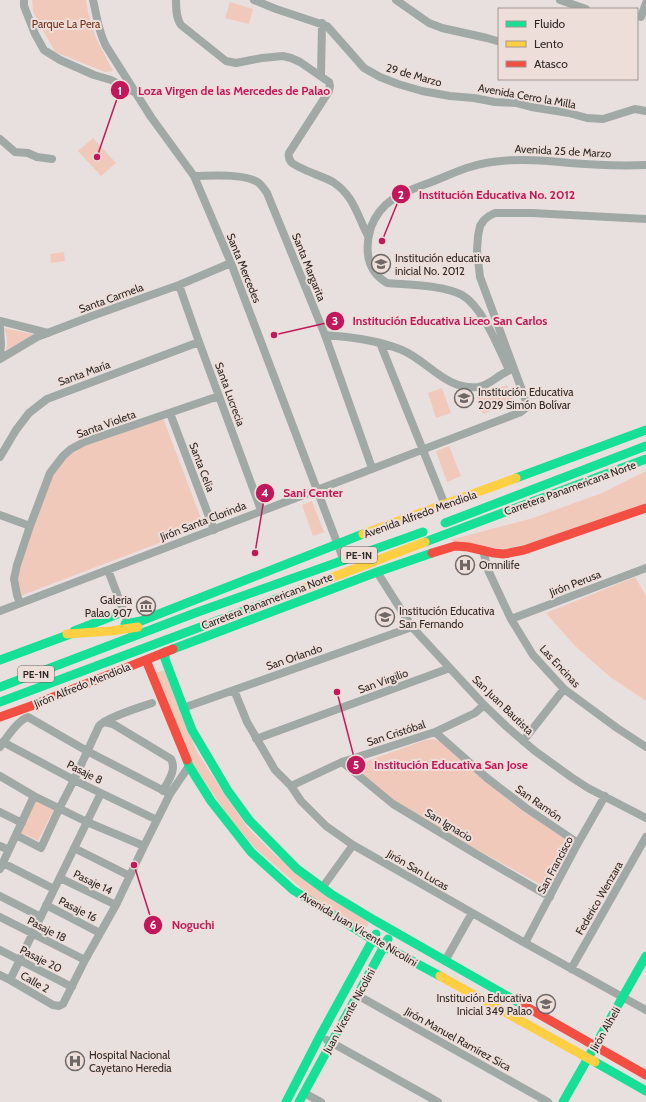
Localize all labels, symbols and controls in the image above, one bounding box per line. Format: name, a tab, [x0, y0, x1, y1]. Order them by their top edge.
legend	[498, 8, 638, 80]
text: Fluido	[534, 16, 566, 31]
park label: Parque La Pera	[32, 17, 101, 31]
text: Lento	[534, 36, 564, 51]
text: Atasco	[534, 56, 568, 71]
street label: 29 de Marzo	[384, 60, 444, 90]
callout: Loza Virgen de las Mercedes de Palao	[110, 78, 338, 102]
street label: Avenida Cerro la Milla	[477, 80, 578, 112]
text: 1	[118, 83, 122, 98]
text: Loza Virgen de las Mercedes de Palao	[138, 83, 330, 98]
street label: Avenida 25 de Marzo	[514, 141, 612, 161]
callout: Institución Educativa No. 2012	[391, 182, 584, 206]
text: 2	[398, 187, 404, 202]
text: Institución Educativa No. 2012	[419, 187, 575, 202]
street label: Santa Mercedes	[224, 231, 264, 305]
street label: Santa Margarita	[289, 231, 329, 304]
place label: Institución educativa inicial No. 2012	[395, 251, 491, 278]
school or university icon: Institución educativa inicial No. 2012	[370, 253, 392, 275]
street label: Santa Carmela	[77, 280, 146, 316]
callout: Institución Educativa Liceo San Carlos	[325, 309, 555, 333]
text: 3	[332, 313, 338, 328]
text: Institución Educativa Liceo San Carlos	[353, 313, 547, 328]
street label: Santa María	[56, 357, 113, 389]
street label: Santa Lucrecia	[212, 360, 248, 429]
place label: Institución Educativa 2029 Simón Bolívar	[478, 385, 574, 412]
school or university icon: Institución Educativa 2029 Simón Bolívar	[453, 387, 475, 409]
street label: Santa Violeta	[74, 407, 138, 441]
street label: Santa Celia	[186, 440, 218, 494]
street label: Carretera Panamericana Norte	[502, 457, 638, 518]
callout: Sani Center	[255, 481, 351, 505]
text: 4	[261, 485, 269, 500]
text: Sani Center	[283, 485, 343, 500]
street label: Avenida Alfredo Mendiola	[362, 487, 479, 541]
street label: Jirón Santa Clorinda	[157, 498, 249, 544]
road number: PE-1N	[341, 547, 377, 563]
hospital icon: Omnilife	[454, 554, 476, 576]
place label: Omnilife	[479, 558, 520, 572]
street label: Jirón Perusa	[546, 567, 603, 600]
street label: Carretera Panamericana Norte	[199, 569, 335, 633]
place label: Galeria Palao 907	[85, 593, 133, 620]
museum icon: Galeria Palao 907	[135, 595, 157, 617]
place label: Institución Educativa San Fernando	[399, 604, 495, 631]
school or university icon: Institución Educativa San Fernando	[374, 606, 396, 628]
street label: San Orlando	[264, 641, 324, 673]
street label: Las Encinas	[537, 642, 584, 691]
street label: Jirón Alfredo Mendiola	[31, 659, 133, 711]
street label: San Virgilio	[356, 665, 410, 697]
road number: PE-1N	[18, 666, 54, 682]
street label: San Juan Bautista	[469, 672, 537, 738]
street label: San Cristóbal	[365, 717, 428, 749]
callout: Institución Educativa San Jose	[346, 753, 536, 777]
street label: Pasaje 8	[65, 757, 105, 787]
text: 5	[353, 757, 359, 772]
text: Institución Educativa San Jose	[374, 757, 528, 772]
street label: San Ramón	[513, 782, 565, 824]
street label: San Ignacio	[423, 805, 475, 845]
street label: San Francisco	[534, 834, 576, 896]
street label: Jirón San Lucas	[384, 846, 452, 894]
street label: Federico Wenzara	[572, 858, 626, 937]
street label: Pasaje 14	[71, 867, 115, 898]
street label: Avenida Juan Vicente Nicolini	[298, 888, 420, 970]
street label: Pasaje 16	[56, 893, 100, 925]
street label: Pasaje 18	[25, 913, 69, 945]
callout: Noguchi	[143, 913, 222, 937]
text: 6	[150, 917, 157, 932]
text: Noguchi	[172, 917, 214, 932]
street label: Pasaje 20	[18, 943, 65, 976]
street label: Juan Vicente Nicolini	[319, 966, 378, 1057]
street label: Calle 2	[18, 968, 52, 996]
place label: Institución Educativa Inicial 349 Palao	[436, 991, 533, 1018]
school or university icon: Institución Educativa Inicial 349 Palao	[535, 993, 557, 1015]
street label: Jirón Manuel Ramírez Sica	[402, 1003, 514, 1074]
street label: Jirón Alheli	[586, 1004, 623, 1055]
place label: Hospital Nacional Cayetano Heredia	[89, 1048, 172, 1075]
hospital icon: Hospital Nacional Cayetano Heredia	[64, 1050, 86, 1072]

